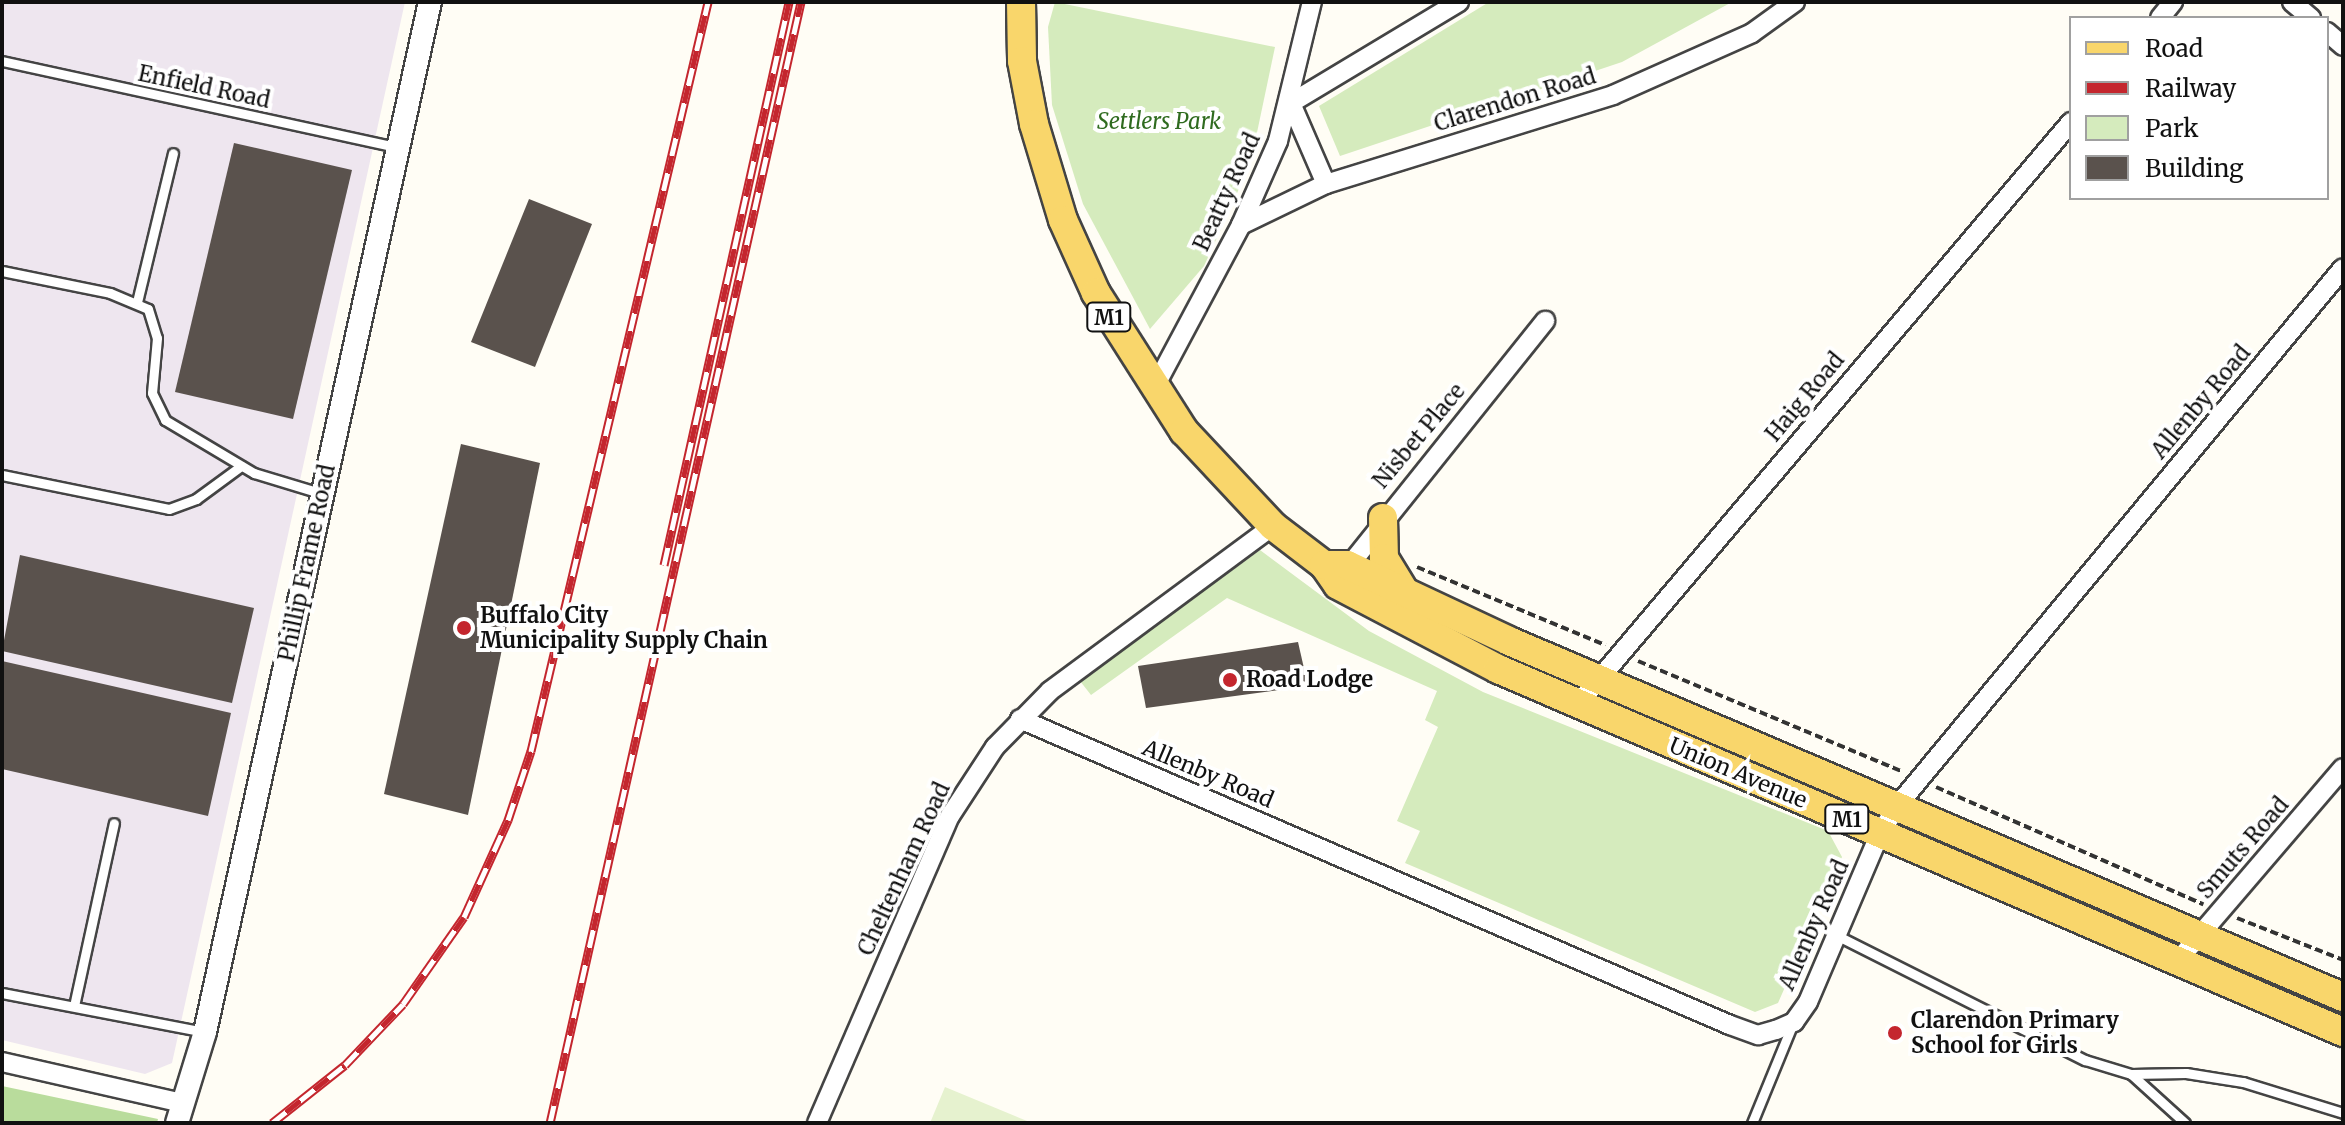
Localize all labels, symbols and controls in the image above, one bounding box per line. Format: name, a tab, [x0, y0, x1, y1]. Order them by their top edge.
legend	[2069, 16, 2329, 200]
text: Road	[2145, 33, 2203, 64]
street label: Enfield Road	[136, 60, 272, 114]
street label: Clarendon Road	[1431, 63, 1599, 137]
text: Railway	[2145, 73, 2236, 104]
park label: Settlers Park	[1097, 109, 1221, 135]
text: Park	[2145, 113, 2198, 144]
street label: Beatty Road	[1188, 129, 1266, 255]
text: Building	[2145, 153, 2244, 184]
road number: M1	[1085, 301, 1133, 333]
street label: Allenby Road	[2146, 340, 2256, 464]
street label: Haig Road	[1760, 347, 1850, 447]
street label: Nisbet Place	[1368, 378, 1470, 494]
street label: Phillip Frame Road	[273, 462, 341, 664]
place label: Buffalo City Municipality Supply Chain	[480, 602, 768, 654]
marker: Buffalo City Municipality Supply Chain	[455, 619, 473, 637]
place label: Road Lodge	[1246, 667, 1373, 693]
marker: Road Lodge	[1221, 671, 1239, 689]
street label: Union Avenue	[1665, 732, 1811, 814]
street label: Allenby Road	[1139, 735, 1277, 813]
street label: Cheltenham Road	[852, 778, 956, 960]
street label: Smuts Road	[2192, 792, 2294, 904]
road number: M1	[1823, 803, 1871, 835]
street label: Allenby Road	[1774, 856, 1854, 994]
place label: Clarendon Primary School for Girls	[1911, 1007, 2119, 1058]
marker: Clarendon Primary School for Girls	[1886, 1024, 1904, 1042]

